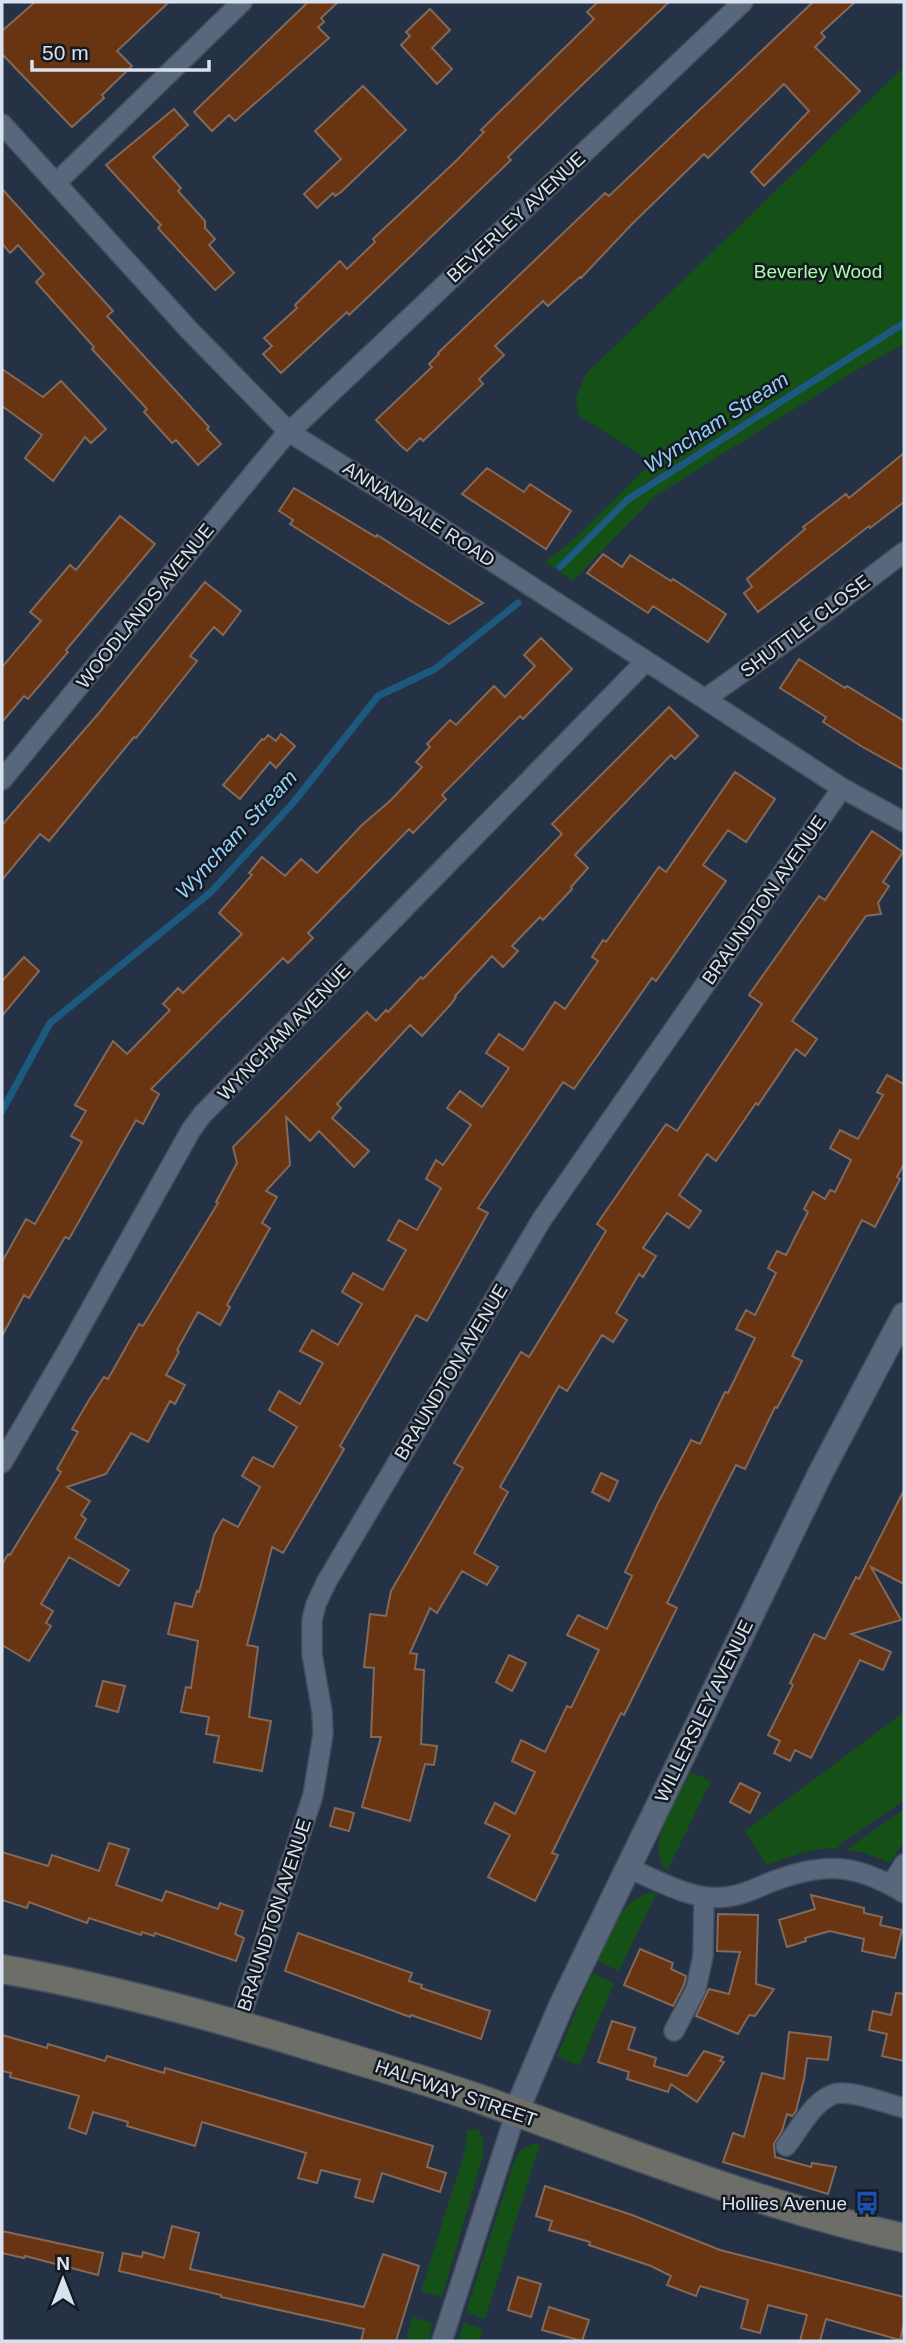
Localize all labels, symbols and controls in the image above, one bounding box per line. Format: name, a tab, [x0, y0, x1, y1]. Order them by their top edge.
scale bar	[32, 28, 208, 72]
text: 50 m	[42, 41, 89, 64]
street label: BEVERLEY AVENUE	[443, 148, 589, 286]
park label: Beverley Wood	[754, 261, 882, 282]
water label: Wyncham Stream	[640, 367, 792, 477]
street label: ANNANDALE ROAD	[339, 457, 499, 571]
street label: WOODLANDS AVENUE	[72, 520, 218, 692]
street label: SHUTTLE CLOSE	[736, 571, 874, 681]
water label: Wyncham Stream	[171, 765, 301, 903]
street label: BRAUNDTON AVENUE	[698, 812, 830, 988]
street label: WYNCHAM AVENUE	[213, 960, 355, 1104]
street label: BRAUNDTON AVENUE	[390, 1280, 512, 1464]
street label: WILLERSLEY AVENUE	[651, 1617, 757, 1805]
street label: BRAUNDTON AVENUE	[233, 1816, 315, 2014]
street label: HALFWAY STREET	[372, 2055, 540, 2131]
bus stop icon: Hollies Avenue	[853, 2189, 881, 2217]
place label: Hollies Avenue	[722, 2193, 847, 2214]
north arrow	[28, 2245, 98, 2315]
text: N	[56, 2253, 70, 2274]

